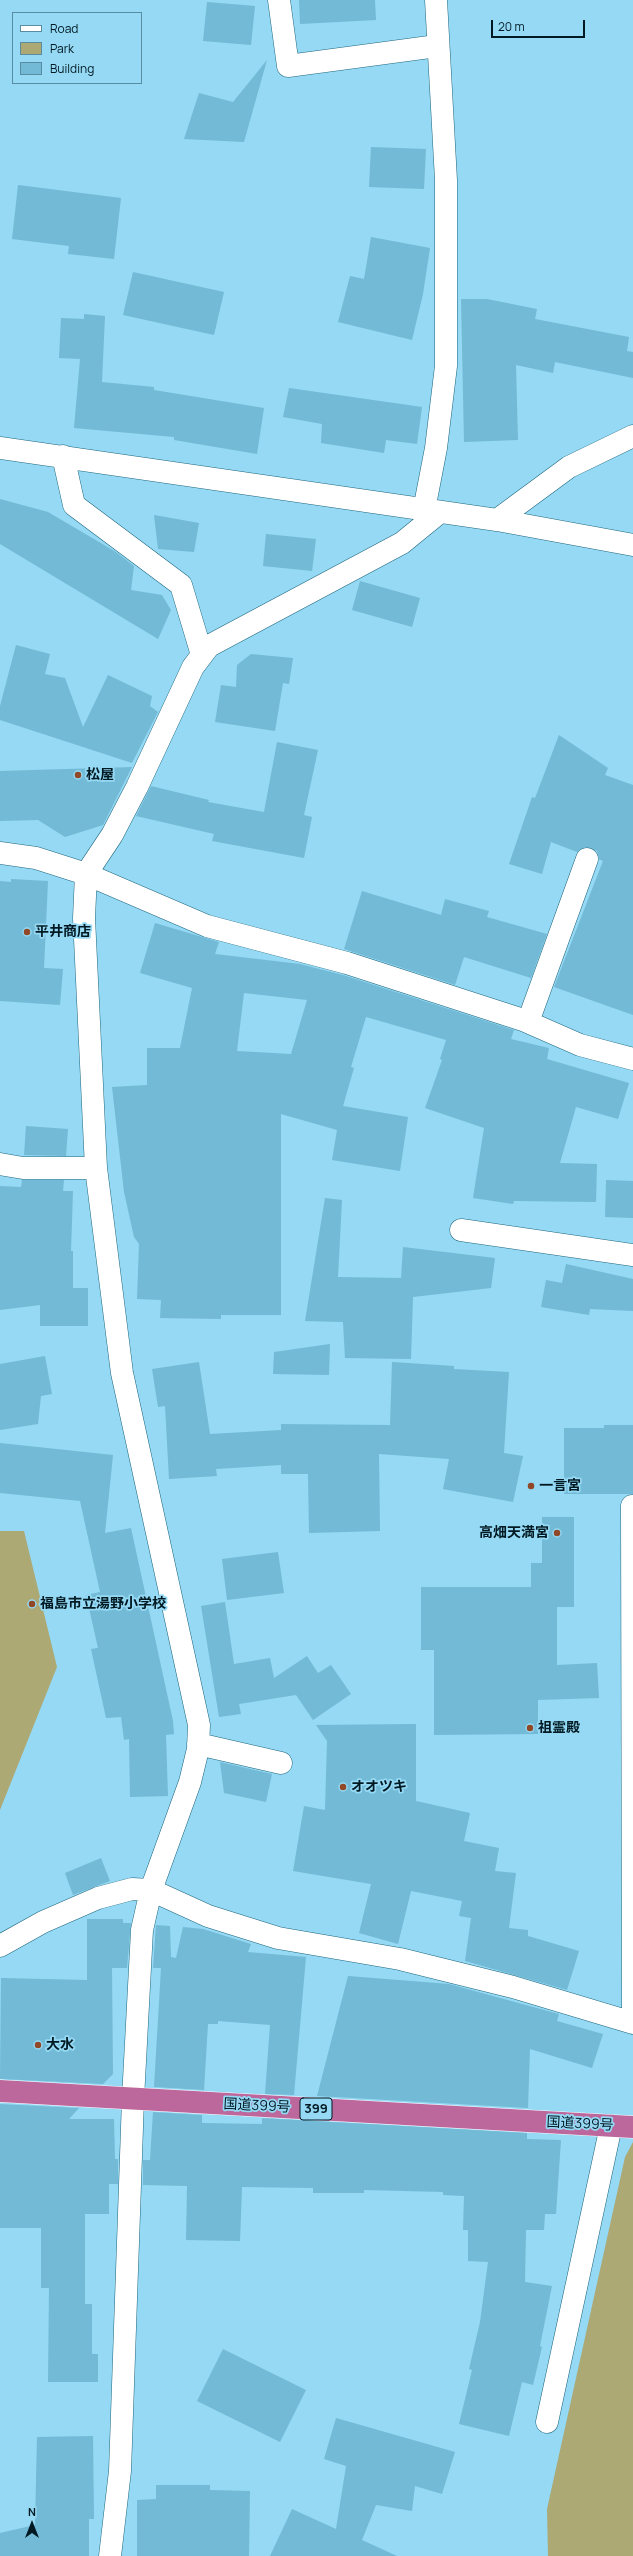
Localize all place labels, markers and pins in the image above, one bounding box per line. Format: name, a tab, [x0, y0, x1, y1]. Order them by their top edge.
place label: 松屋	[86, 767, 114, 783]
marker: 松屋	[73, 770, 83, 780]
place label: 平井商店	[35, 924, 91, 940]
marker: 平井商店	[22, 927, 32, 937]
place label: 一言宮	[539, 1478, 581, 1494]
marker: 一言宮	[526, 1481, 536, 1491]
place label: 高畑天満宮	[479, 1525, 549, 1541]
marker: 高畑天満宮	[552, 1528, 562, 1538]
place label: 福島市立湯野小学校	[40, 1596, 166, 1612]
marker: 福島市立湯野小学校	[27, 1599, 37, 1609]
place label: 祖霊殿	[538, 1720, 580, 1736]
marker: 祖霊殿	[525, 1723, 535, 1733]
place label: オオツキ	[351, 1779, 407, 1795]
marker: オオツキ	[338, 1782, 348, 1792]
place label: 大水	[46, 2037, 74, 2053]
marker: 大水	[33, 2040, 43, 2050]

